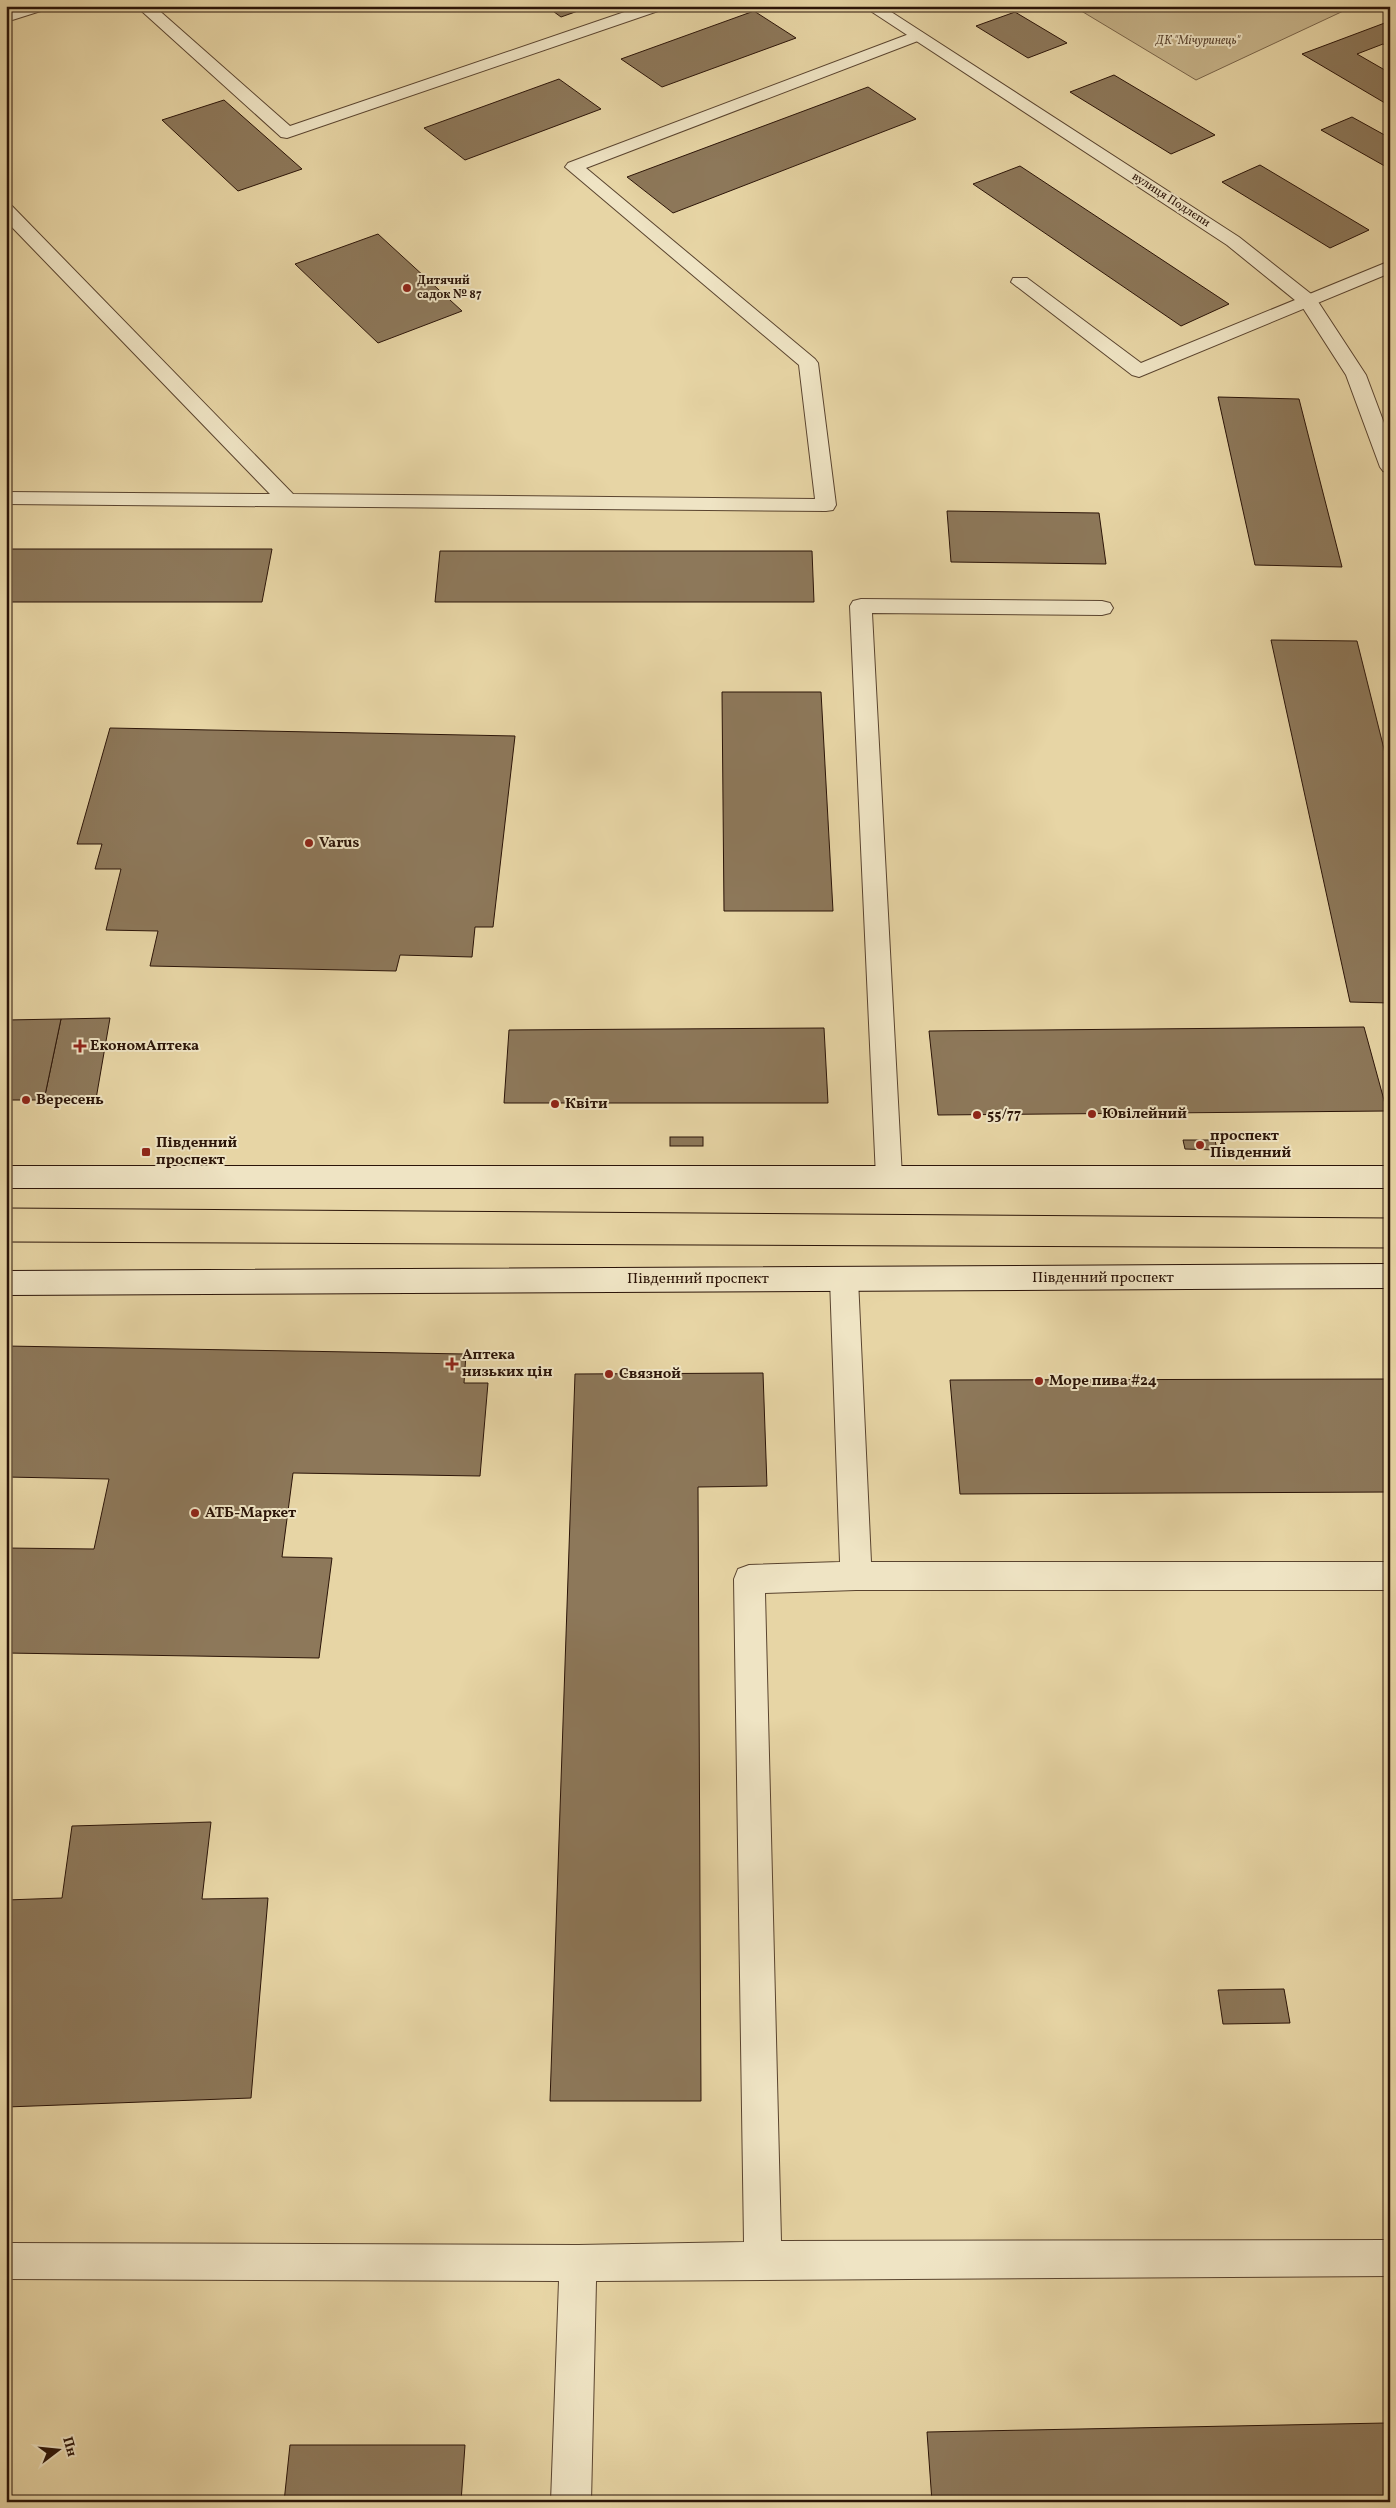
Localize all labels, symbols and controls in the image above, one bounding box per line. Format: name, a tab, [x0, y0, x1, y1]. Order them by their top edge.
park label: ДК "Мічуринець"	[1155, 33, 1241, 49]
street label: вулиця Подлєпи	[1129, 169, 1213, 231]
place label: Дитячий садок № 87	[417, 273, 482, 303]
marker: Дитячий садок № 87	[401, 282, 413, 294]
place label: Varus	[319, 833, 359, 854]
marker: Varus	[303, 837, 315, 849]
place label: ЕкономАптека	[90, 1036, 199, 1057]
marker: ЕкономАптека	[74, 1040, 86, 1052]
place label: Вересень	[36, 1090, 104, 1111]
marker: Вересень	[20, 1094, 32, 1106]
place label: Квіти	[565, 1094, 608, 1115]
marker: Квіти	[549, 1098, 561, 1110]
place label: Ювілейний	[1102, 1104, 1187, 1125]
place label: 55/77	[987, 1105, 1021, 1126]
marker: Ювілейний	[1086, 1108, 1098, 1120]
marker: 55/77	[971, 1109, 983, 1121]
place label: проспект Південний	[1210, 1126, 1292, 1164]
place label: Південний проспект	[156, 1133, 238, 1171]
marker: проспект Південний	[1194, 1139, 1206, 1151]
marker: Південний проспект	[140, 1146, 152, 1158]
street label: Південний проспект	[1032, 1268, 1174, 1289]
street label: Південний проспект	[627, 1269, 769, 1290]
place label: Аптека низьких цін	[462, 1345, 553, 1383]
marker: Аптека низьких цін	[446, 1358, 458, 1370]
place label: Связной	[619, 1364, 681, 1385]
marker: Связной	[603, 1368, 615, 1380]
place label: Море пива #24	[1049, 1371, 1157, 1392]
marker: Море пива #24	[1033, 1375, 1045, 1387]
place label: АТБ-Маркет	[205, 1503, 297, 1524]
marker: АТБ-Маркет	[189, 1507, 201, 1519]
north arrow	[32, 2426, 82, 2476]
text: Пн	[57, 2435, 81, 2459]

